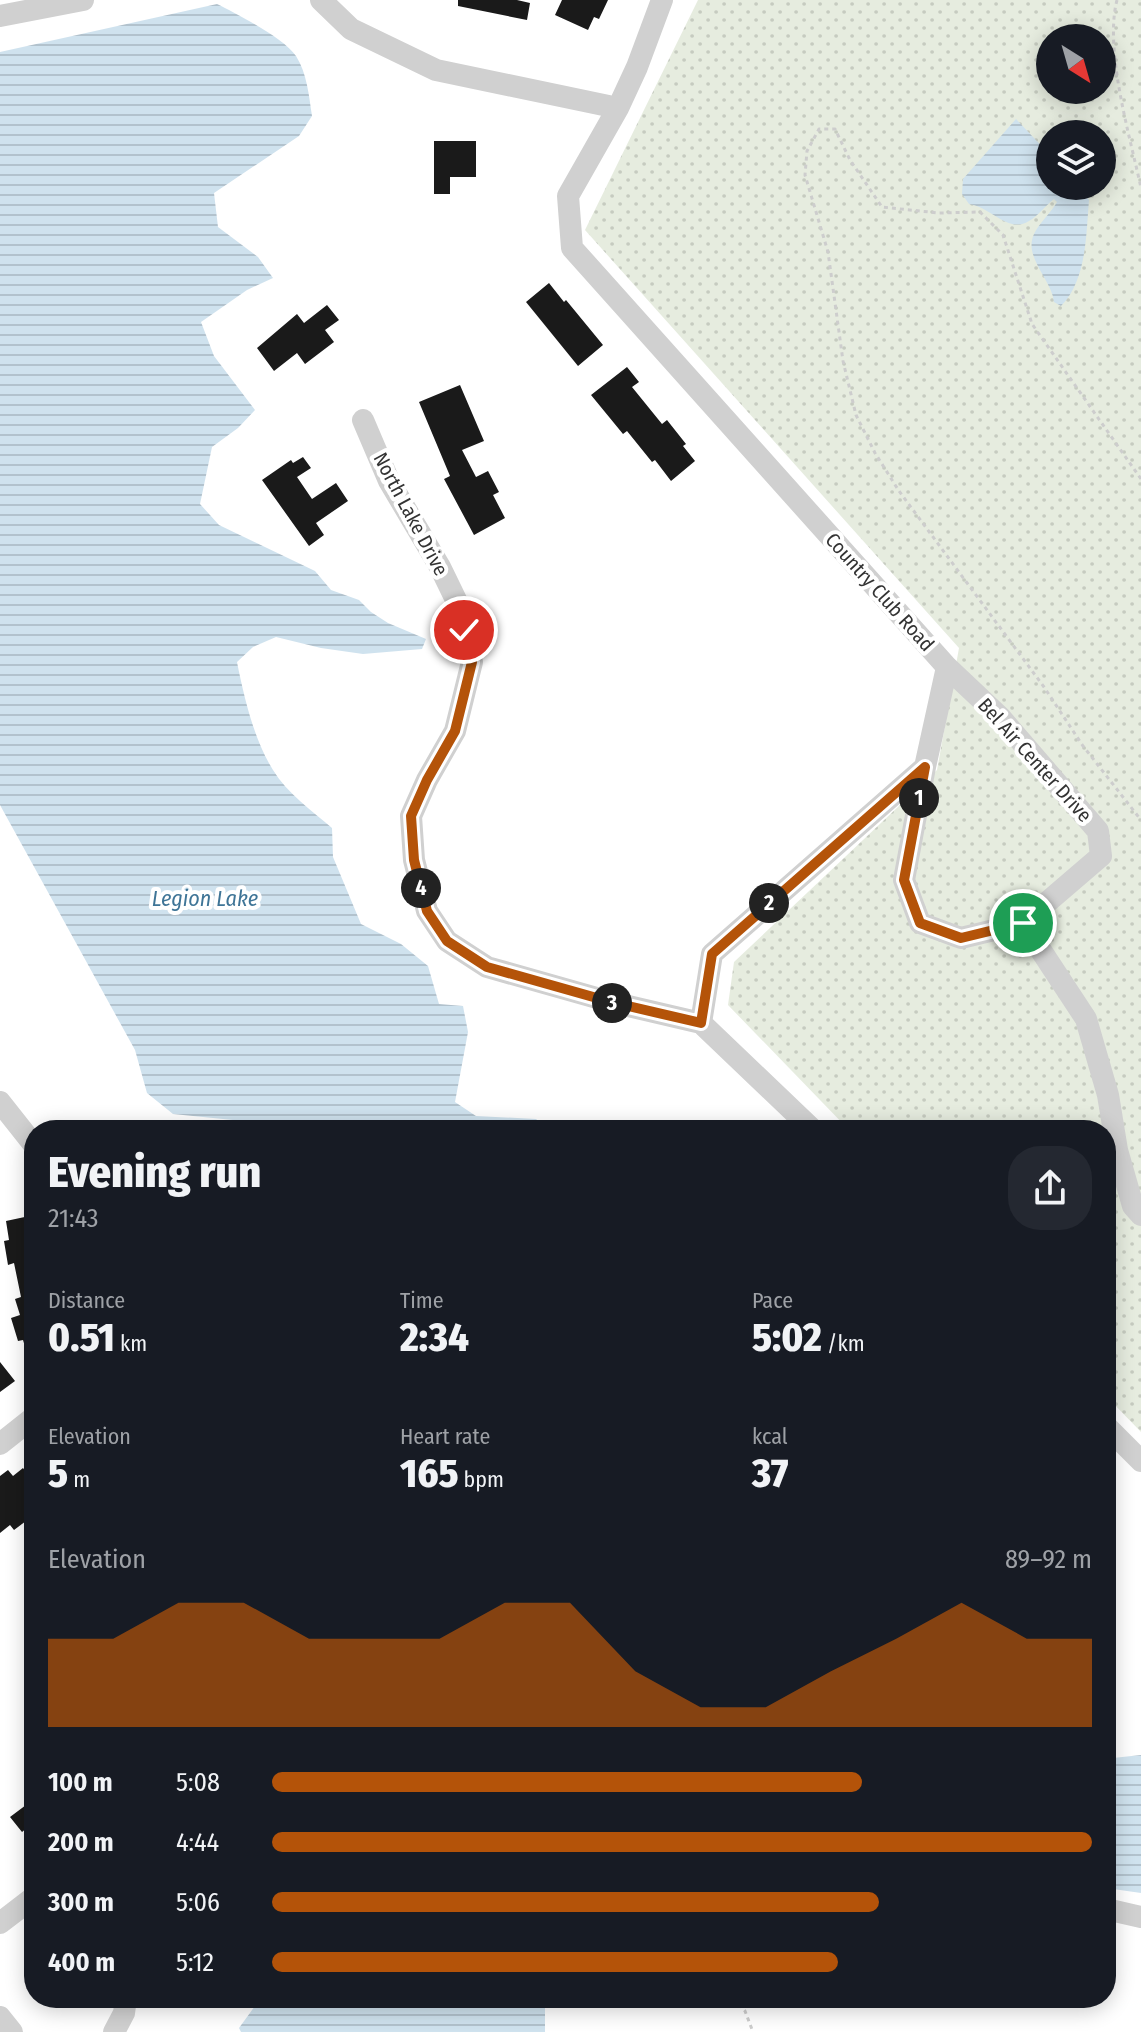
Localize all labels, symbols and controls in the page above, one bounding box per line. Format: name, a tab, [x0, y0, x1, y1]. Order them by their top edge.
north arrow	[1036, 24, 1116, 104]
map controls	[1036, 24, 1116, 200]
button: layers	[1036, 120, 1116, 200]
street label: North Lake Drive	[368, 448, 454, 580]
street label: Country Club Road	[821, 528, 939, 656]
pin	[430, 596, 498, 664]
icon: check	[442, 608, 486, 652]
street label: Bel Air Center Drive	[973, 693, 1097, 827]
pin: 1	[899, 778, 939, 818]
text: 1	[914, 784, 924, 811]
pin: 4	[401, 868, 441, 908]
text: 4	[415, 874, 427, 901]
pin: 2	[749, 883, 789, 923]
water label: Legion Lake	[152, 885, 258, 912]
text: 2	[764, 889, 774, 916]
pin	[989, 889, 1057, 957]
icon: arrive	[1001, 901, 1045, 945]
pin: 3	[592, 983, 632, 1023]
text: 3	[607, 989, 617, 1016]
text: Evening run	[48, 1146, 261, 1199]
button: share	[1008, 1146, 1092, 1230]
text: 21:43	[48, 1203, 98, 1234]
text: Distance	[48, 1287, 125, 1314]
text: Time	[400, 1287, 444, 1314]
text: Pace	[752, 1287, 793, 1314]
text: 0.51	[48, 1314, 115, 1362]
text: 2:34	[400, 1314, 469, 1362]
text: 5:02	[752, 1314, 822, 1362]
text: km	[115, 1330, 147, 1357]
text: /km	[822, 1330, 865, 1357]
text: Elevation	[48, 1423, 131, 1450]
text: Heart rate	[400, 1423, 490, 1450]
text: kcal	[752, 1423, 788, 1450]
text: 5	[48, 1450, 68, 1498]
text: 165	[400, 1450, 458, 1498]
text: 37	[752, 1450, 788, 1498]
text: m	[68, 1466, 90, 1493]
text: bpm	[458, 1466, 504, 1493]
text: Elevation	[48, 1544, 146, 1575]
text: 89–92 m	[1005, 1544, 1092, 1575]
text: 100 m	[48, 1767, 113, 1798]
text: 5:08	[176, 1767, 220, 1798]
text: 200 m	[48, 1827, 114, 1858]
text: 4:44	[176, 1827, 219, 1858]
text: 300 m	[48, 1887, 114, 1918]
text: 5:06	[176, 1887, 220, 1918]
text: 400 m	[48, 1947, 115, 1978]
text: 5:12	[176, 1947, 214, 1978]

